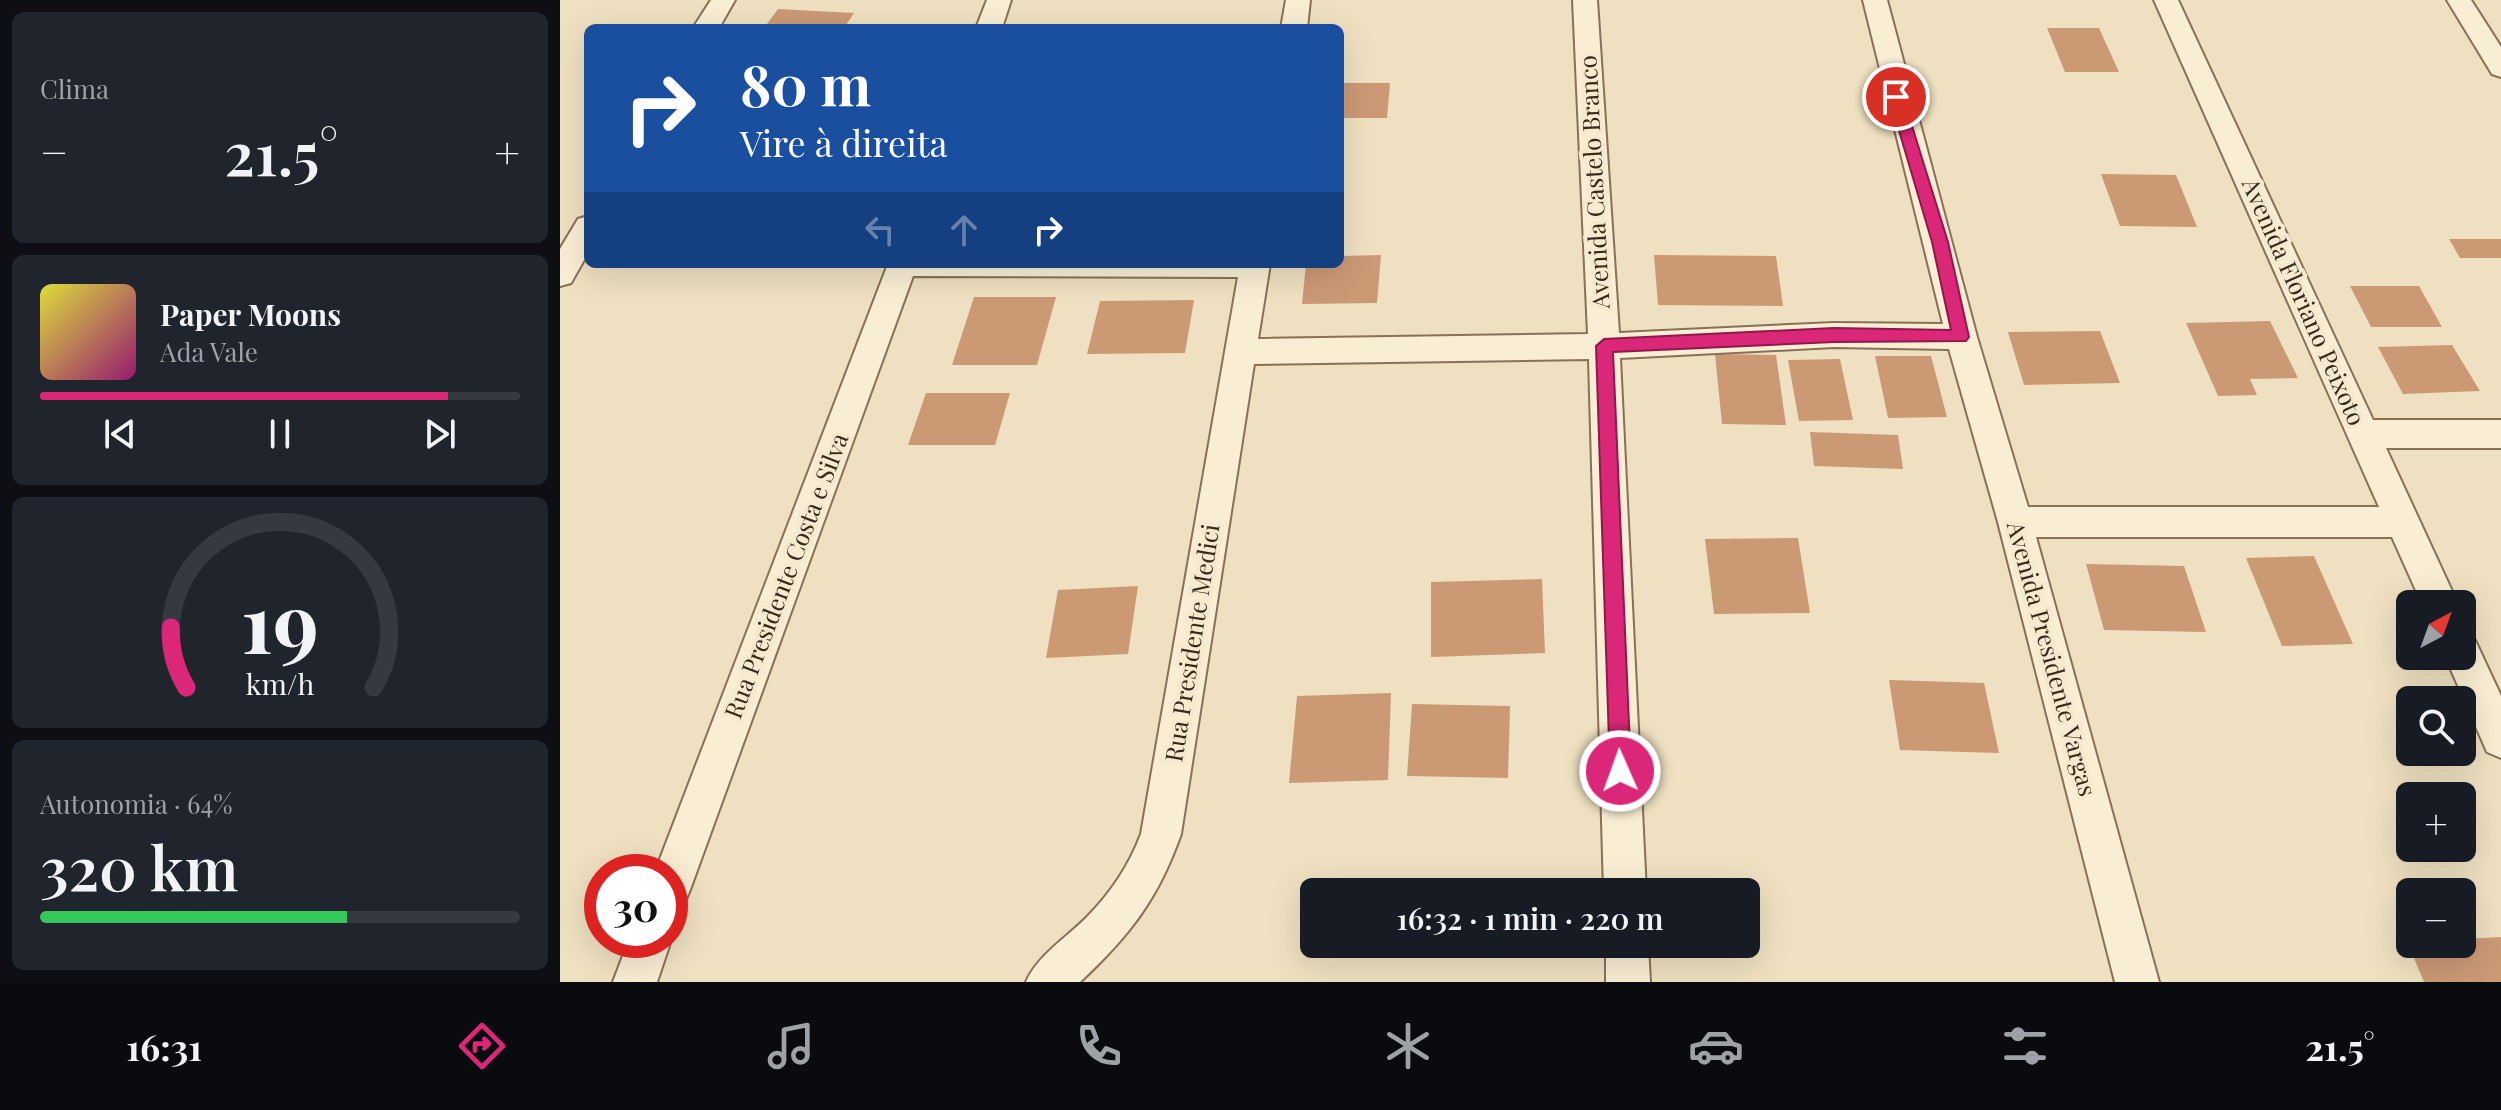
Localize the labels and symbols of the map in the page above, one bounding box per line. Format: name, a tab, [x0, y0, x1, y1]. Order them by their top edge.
street label: Avenida Castelo Branco	[1570, 54, 1616, 311]
pin	[1862, 63, 1930, 131]
street label: Avenida Floriano Peixoto	[2235, 171, 2374, 430]
street label: Rua Presidente Costa e Silva	[716, 428, 854, 723]
street label: Avenida Presidente Vargas	[2001, 516, 2105, 800]
street label: Rua Presidente Medici	[1156, 521, 1226, 764]
north arrow	[2396, 590, 2476, 670]
position arrow	[1578, 729, 1662, 813]
speed limit sign: 30	[584, 854, 688, 958]

